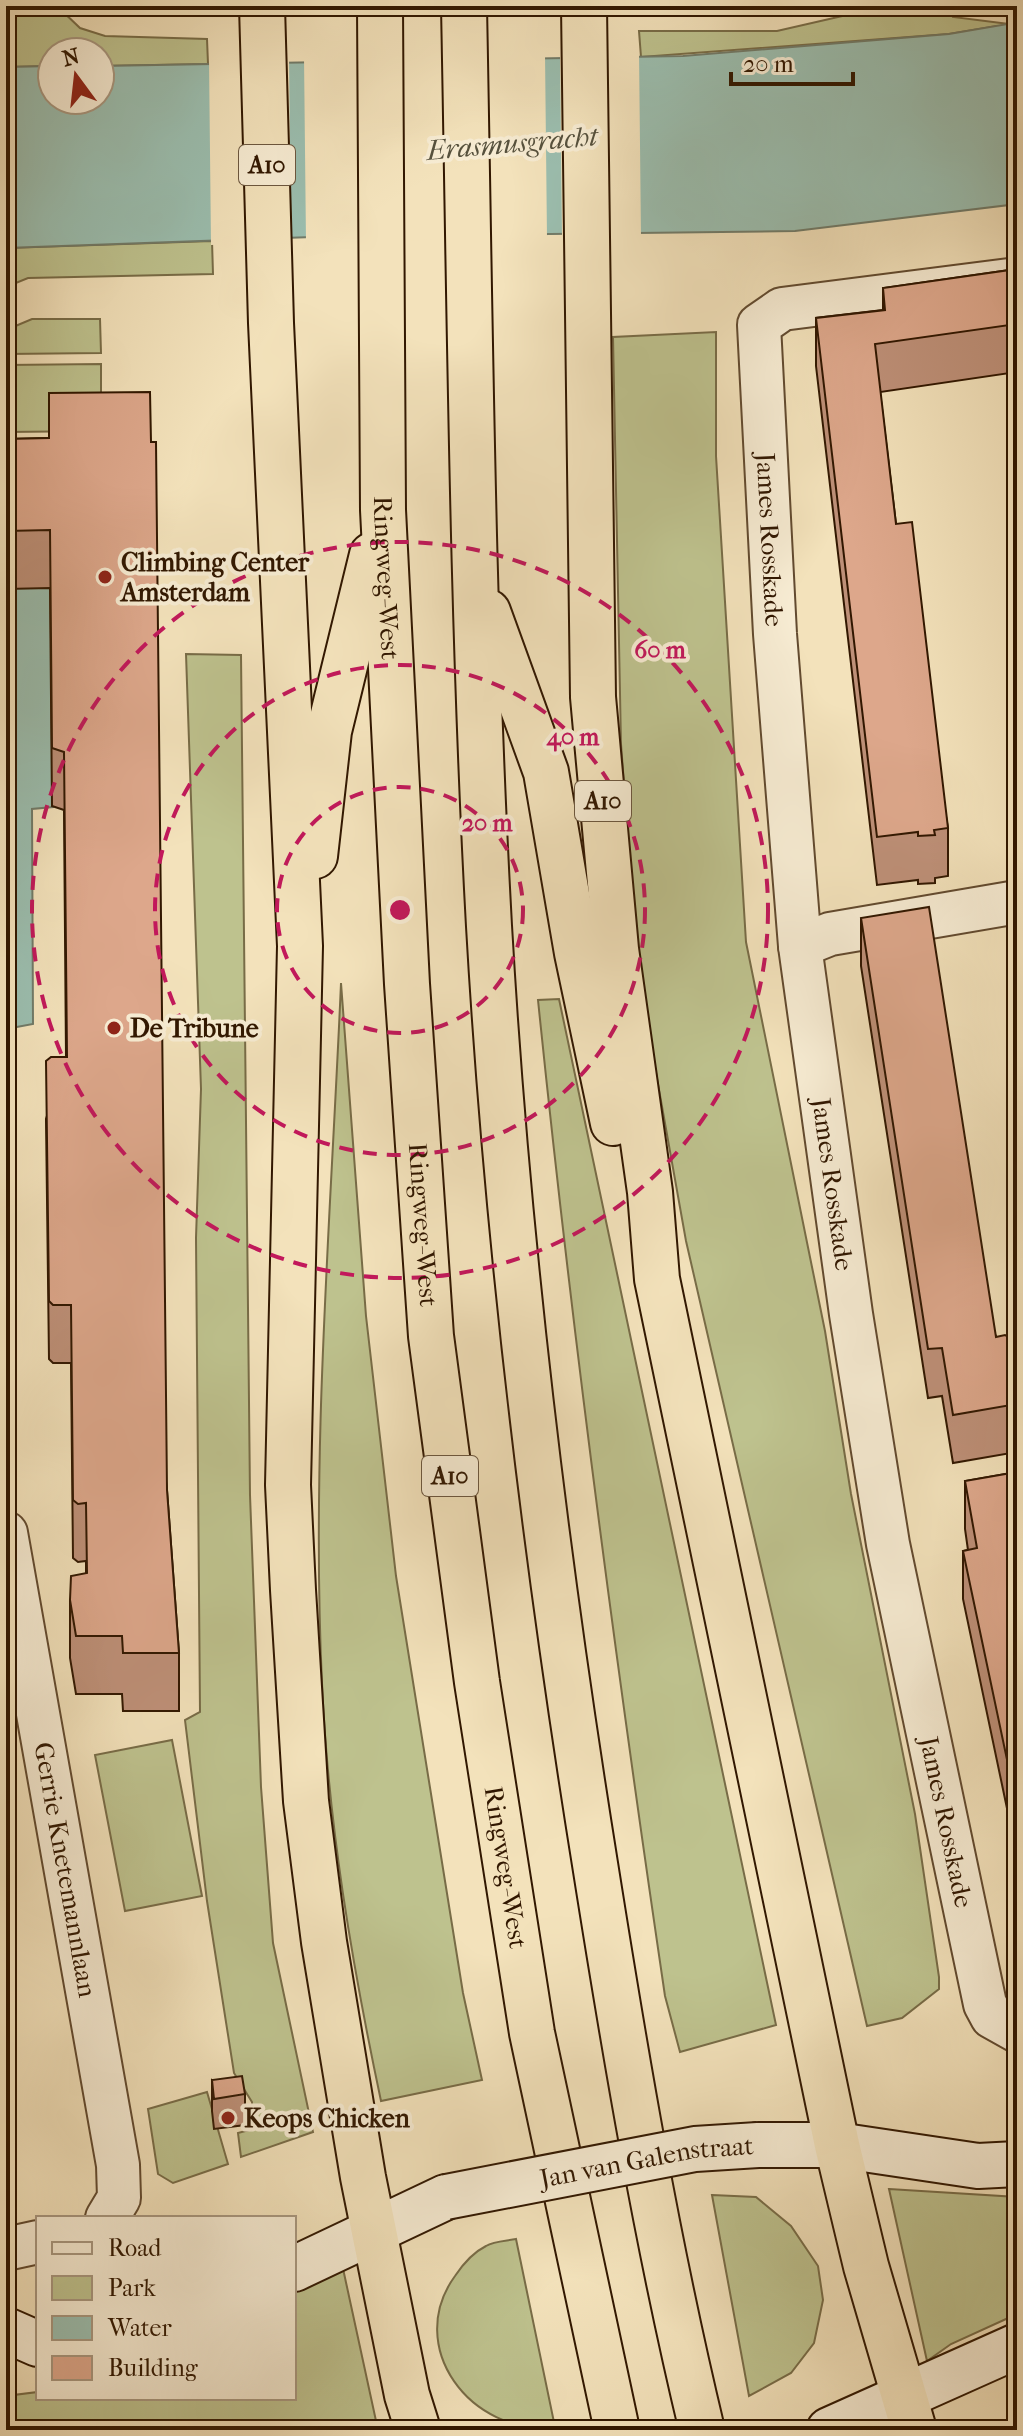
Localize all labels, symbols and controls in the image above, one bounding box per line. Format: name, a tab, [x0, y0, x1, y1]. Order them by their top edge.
north arrow	[36, 36, 116, 116]
scale bar	[731, 36, 853, 86]
text: N	[60, 43, 83, 72]
text: 20 m	[743, 50, 794, 78]
water label: Erasmusgracht	[423, 119, 600, 167]
road number: A10	[239, 145, 295, 185]
street label: James Rosskade	[750, 450, 790, 628]
street label: Ringweg-West	[367, 496, 406, 661]
place label: Climbing Center Amsterdam	[119, 547, 310, 608]
marker: Climbing Center Amsterdam	[96, 568, 114, 586]
text: 60 m	[634, 636, 687, 664]
text: 40 m	[546, 723, 600, 752]
road number: A10	[575, 781, 631, 821]
text: 20 m	[462, 809, 513, 837]
centre of rings	[386, 896, 414, 924]
place label: De Tribune	[130, 1013, 259, 1044]
marker: De Tribune	[105, 1019, 123, 1037]
street label: James Rosskade	[805, 1094, 860, 1273]
street label: Ringweg-West	[402, 1142, 445, 1308]
road number: A10	[422, 1456, 478, 1496]
street label: James Rosskade	[913, 1732, 980, 1911]
street label: Gerrie Knetemannlaan	[28, 1740, 103, 2000]
street label: Ringweg-West	[478, 1784, 534, 1951]
place label: Keops Chicken	[244, 2103, 411, 2134]
marker: Keops Chicken	[219, 2109, 237, 2127]
street label: Jan van Galenstraat	[535, 2130, 755, 2194]
legend	[36, 2216, 296, 2400]
text: Road	[108, 2234, 162, 2262]
text: Park	[108, 2274, 156, 2302]
text: Water	[107, 2314, 172, 2342]
text: Building	[108, 2354, 199, 2382]

